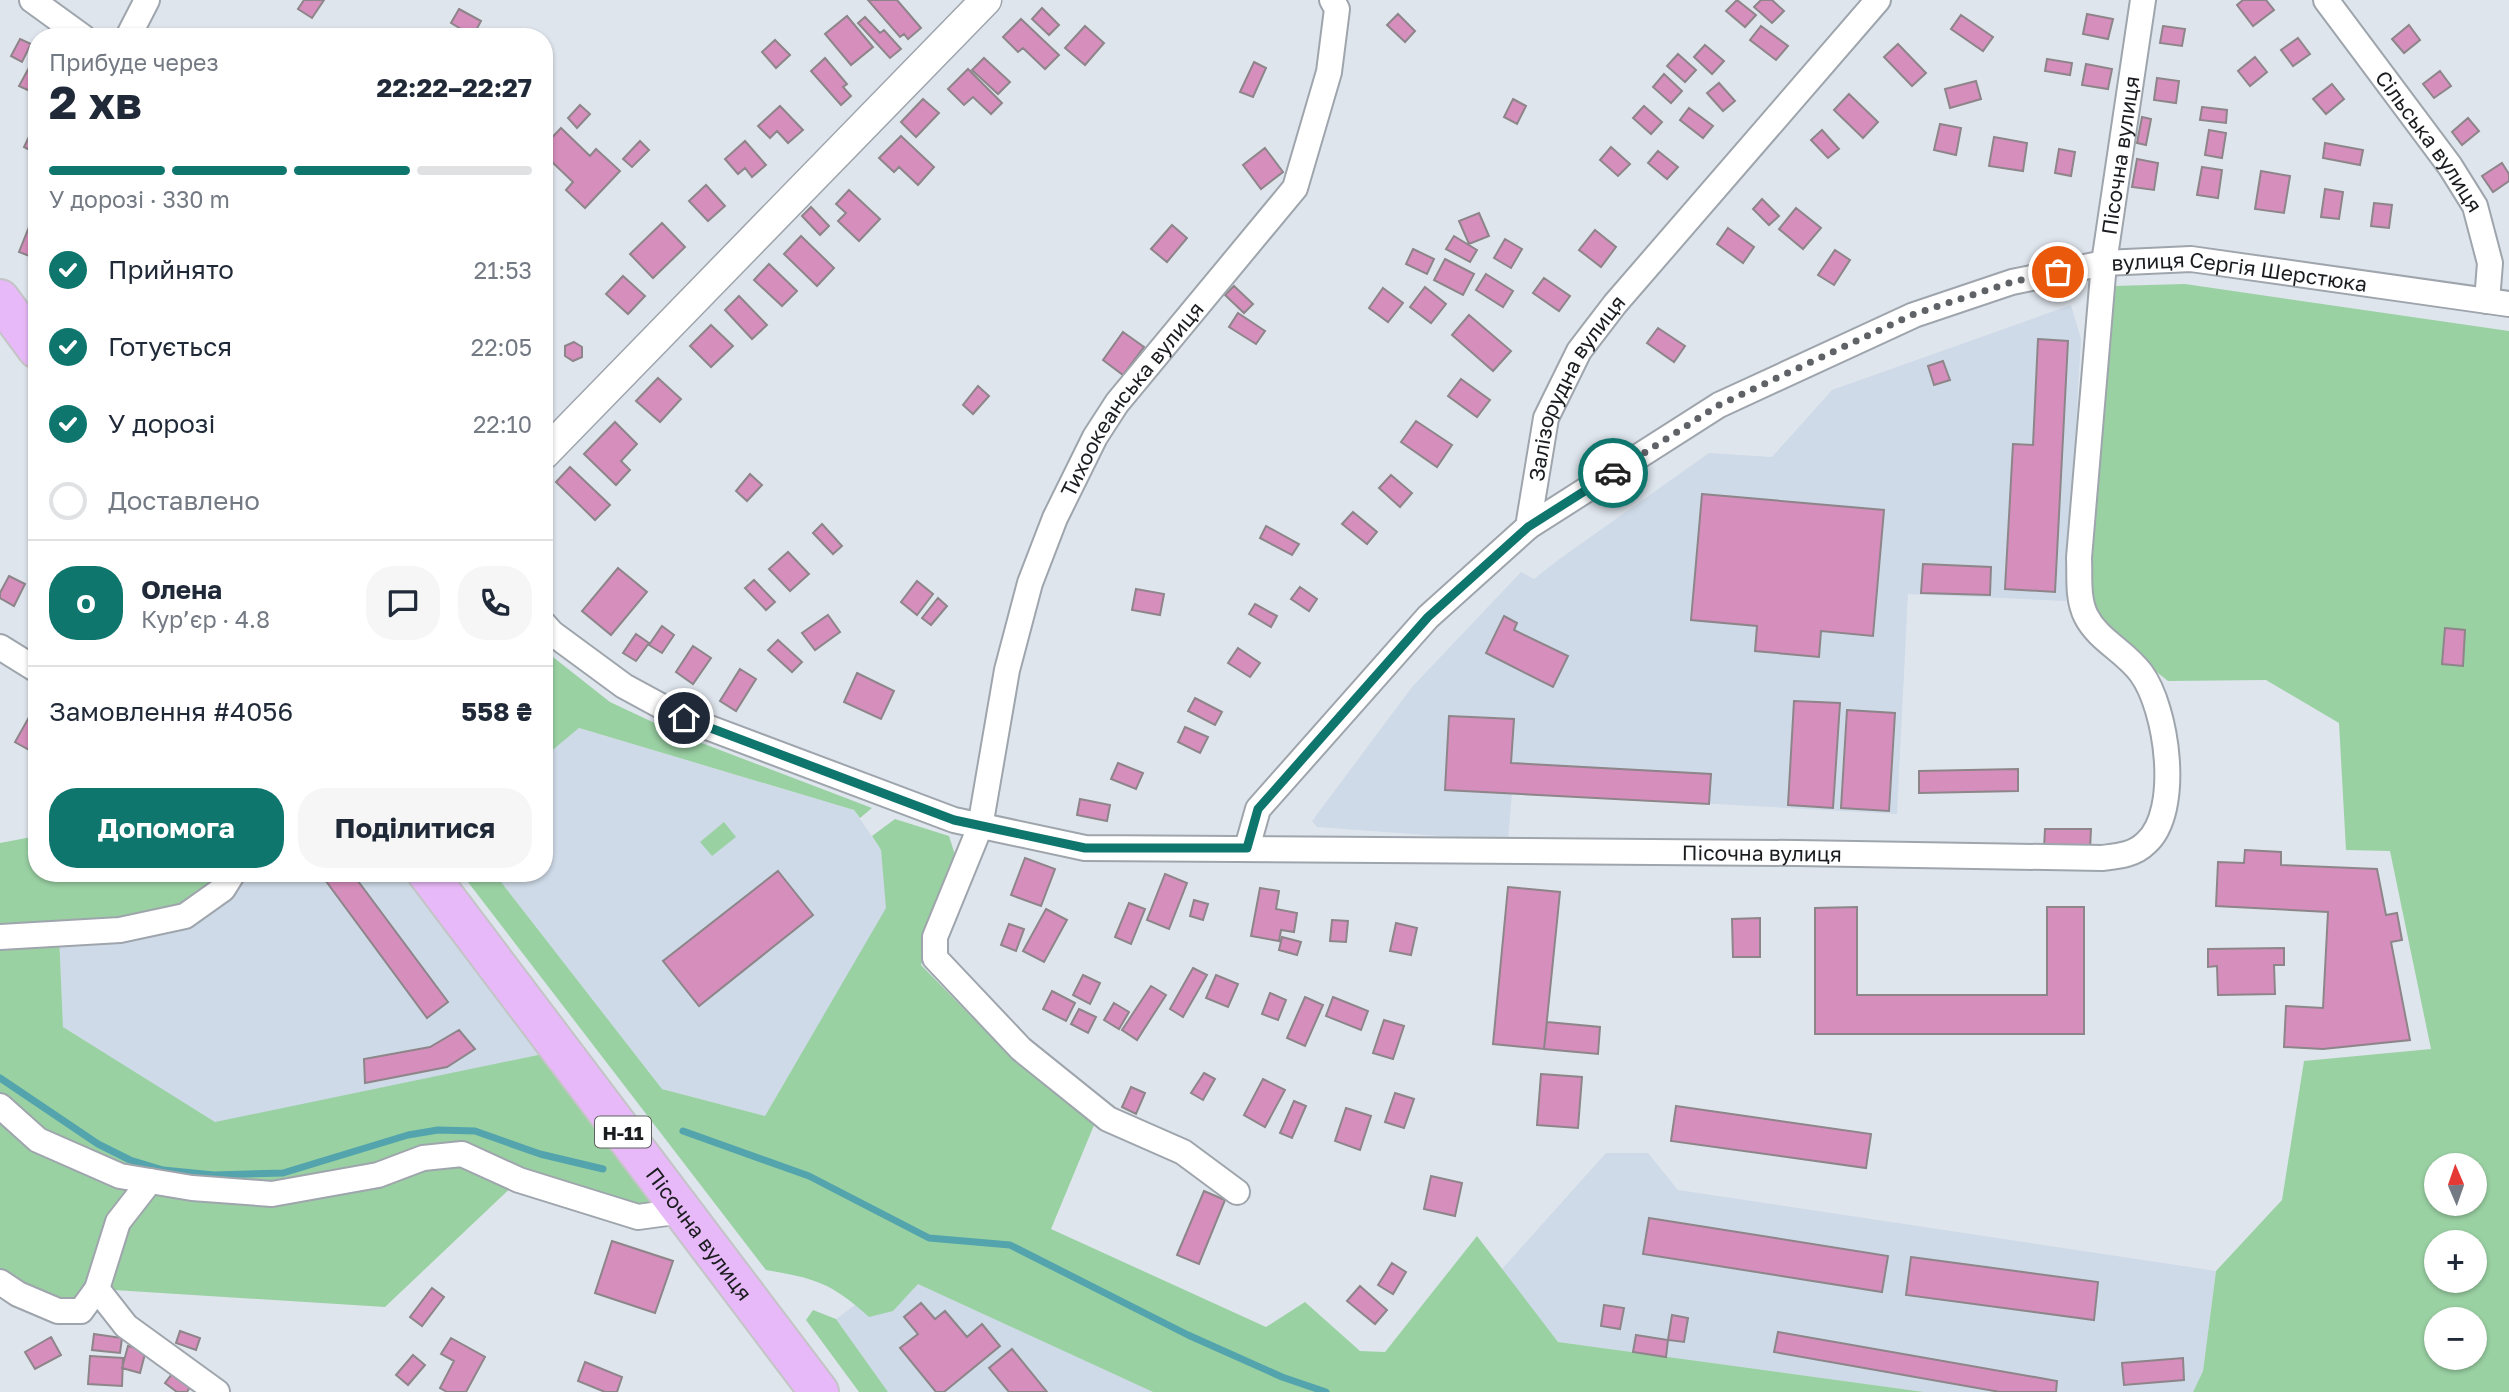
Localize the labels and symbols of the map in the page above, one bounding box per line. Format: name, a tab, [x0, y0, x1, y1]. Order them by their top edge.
street label: Сільська вулиця	[2370, 65, 2488, 217]
street label: Пісочна вулиця	[2095, 74, 2145, 236]
pin	[2028, 242, 2088, 302]
street label: вулиця Сергія Шерстюка	[2111, 246, 2369, 297]
street label: Залізорудна вулиця	[1523, 289, 1630, 483]
street label: Тихоокеанська вулиця	[1055, 296, 1209, 501]
courier	[1578, 438, 1648, 508]
pin	[654, 688, 714, 748]
street label: Пісочна вулиця	[1682, 839, 1842, 867]
road number: Н-11	[595, 1116, 651, 1148]
north arrow	[2424, 1153, 2487, 1216]
street label: Пісочна вулиця	[641, 1162, 758, 1305]

